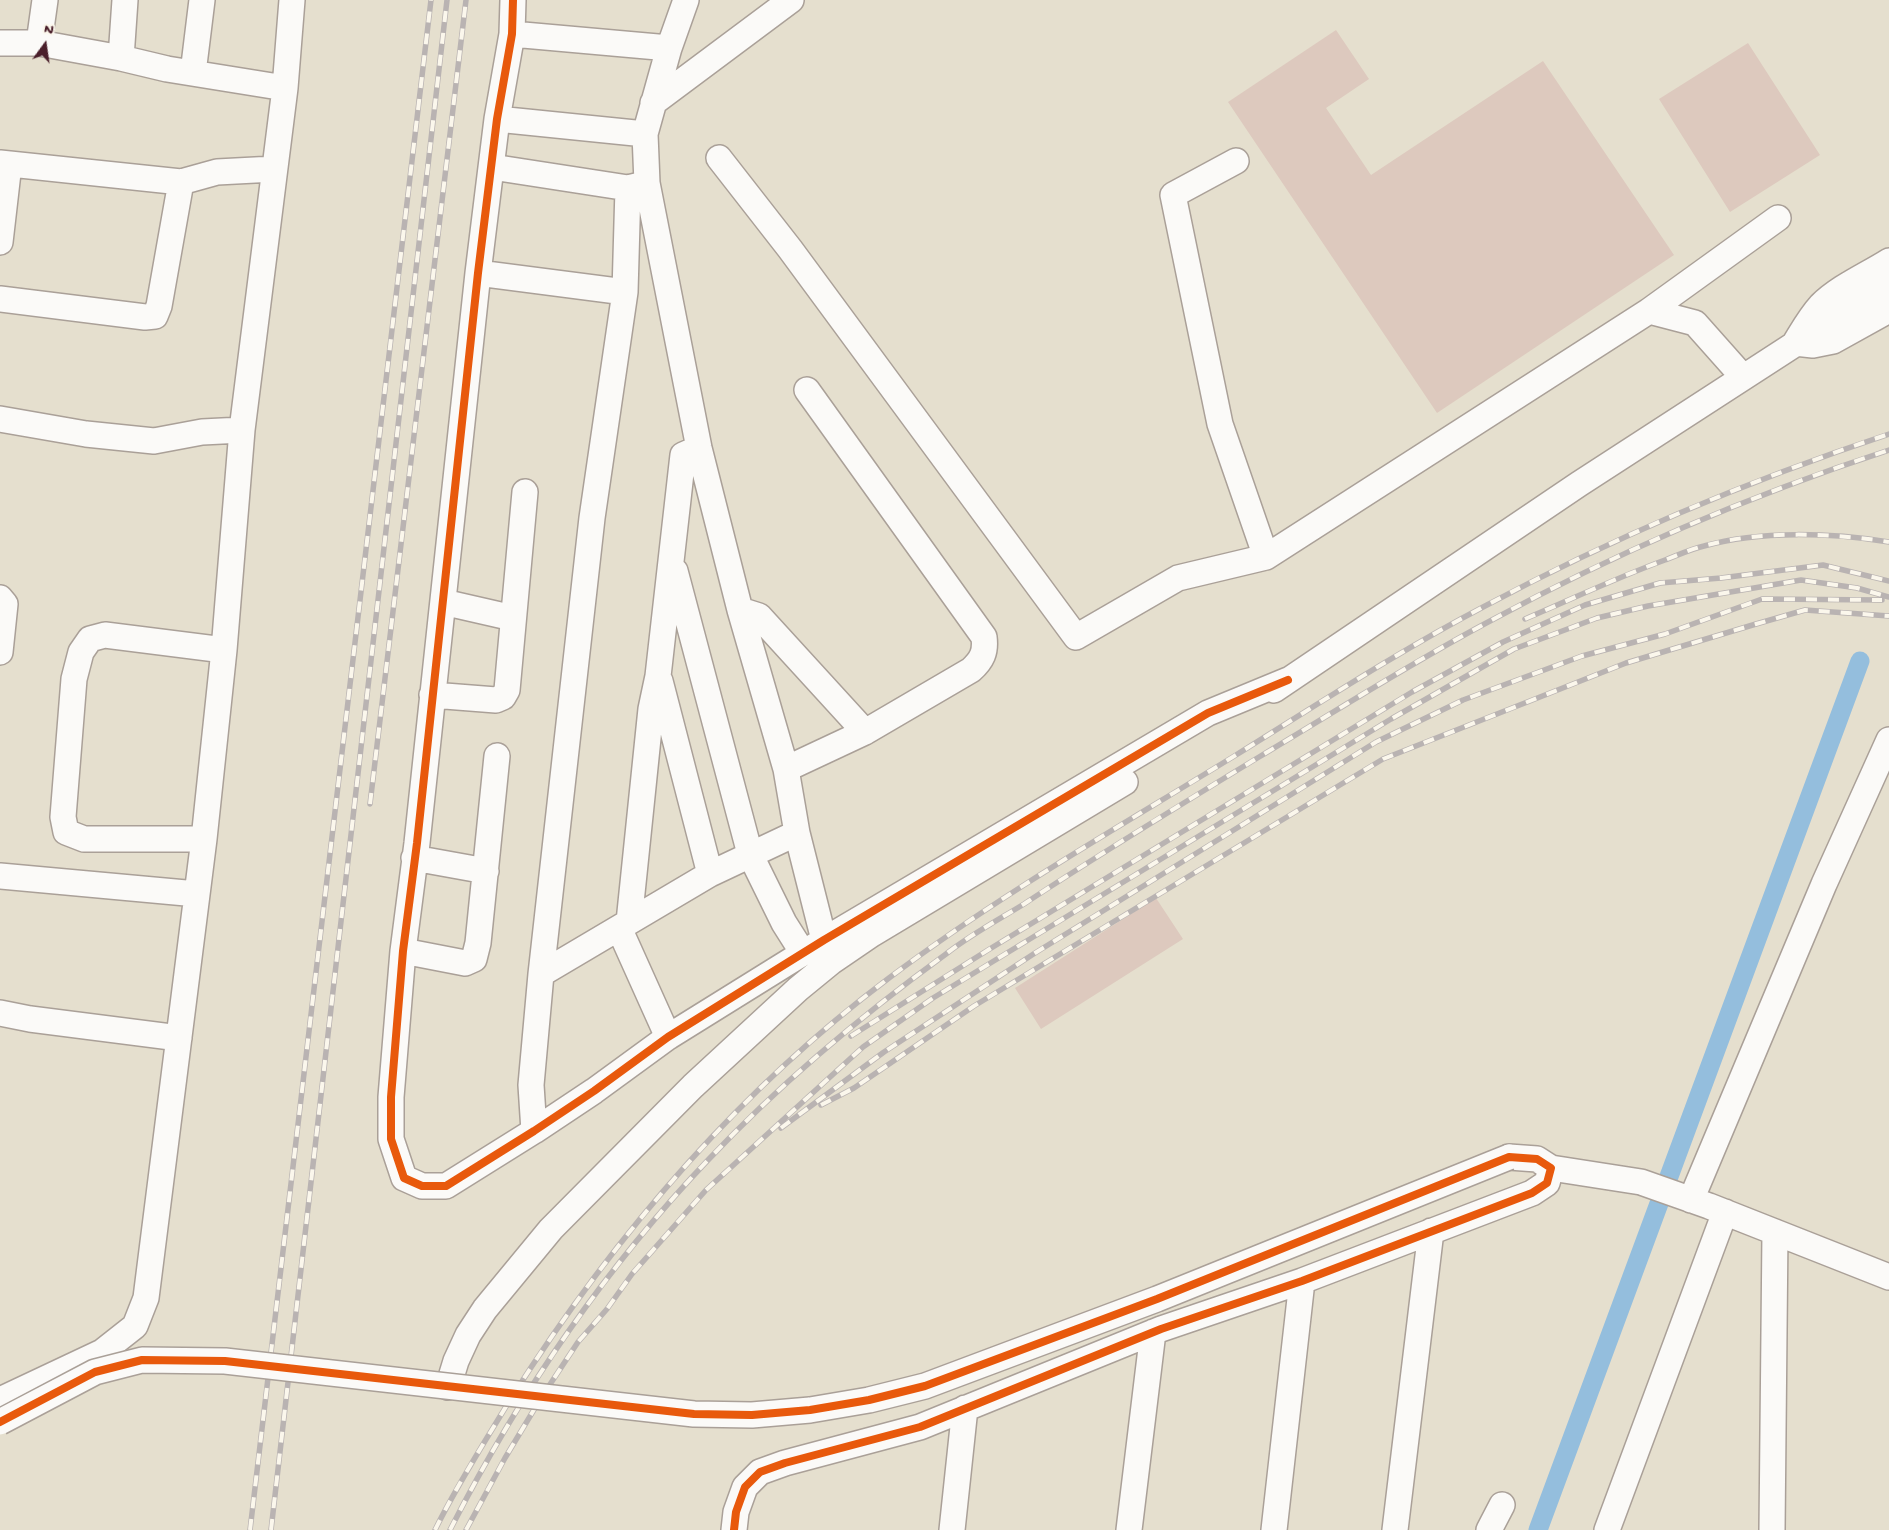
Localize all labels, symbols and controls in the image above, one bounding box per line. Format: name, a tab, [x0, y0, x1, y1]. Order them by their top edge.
north arrow	[20, 20, 70, 70]
text: N	[42, 21, 55, 39]

